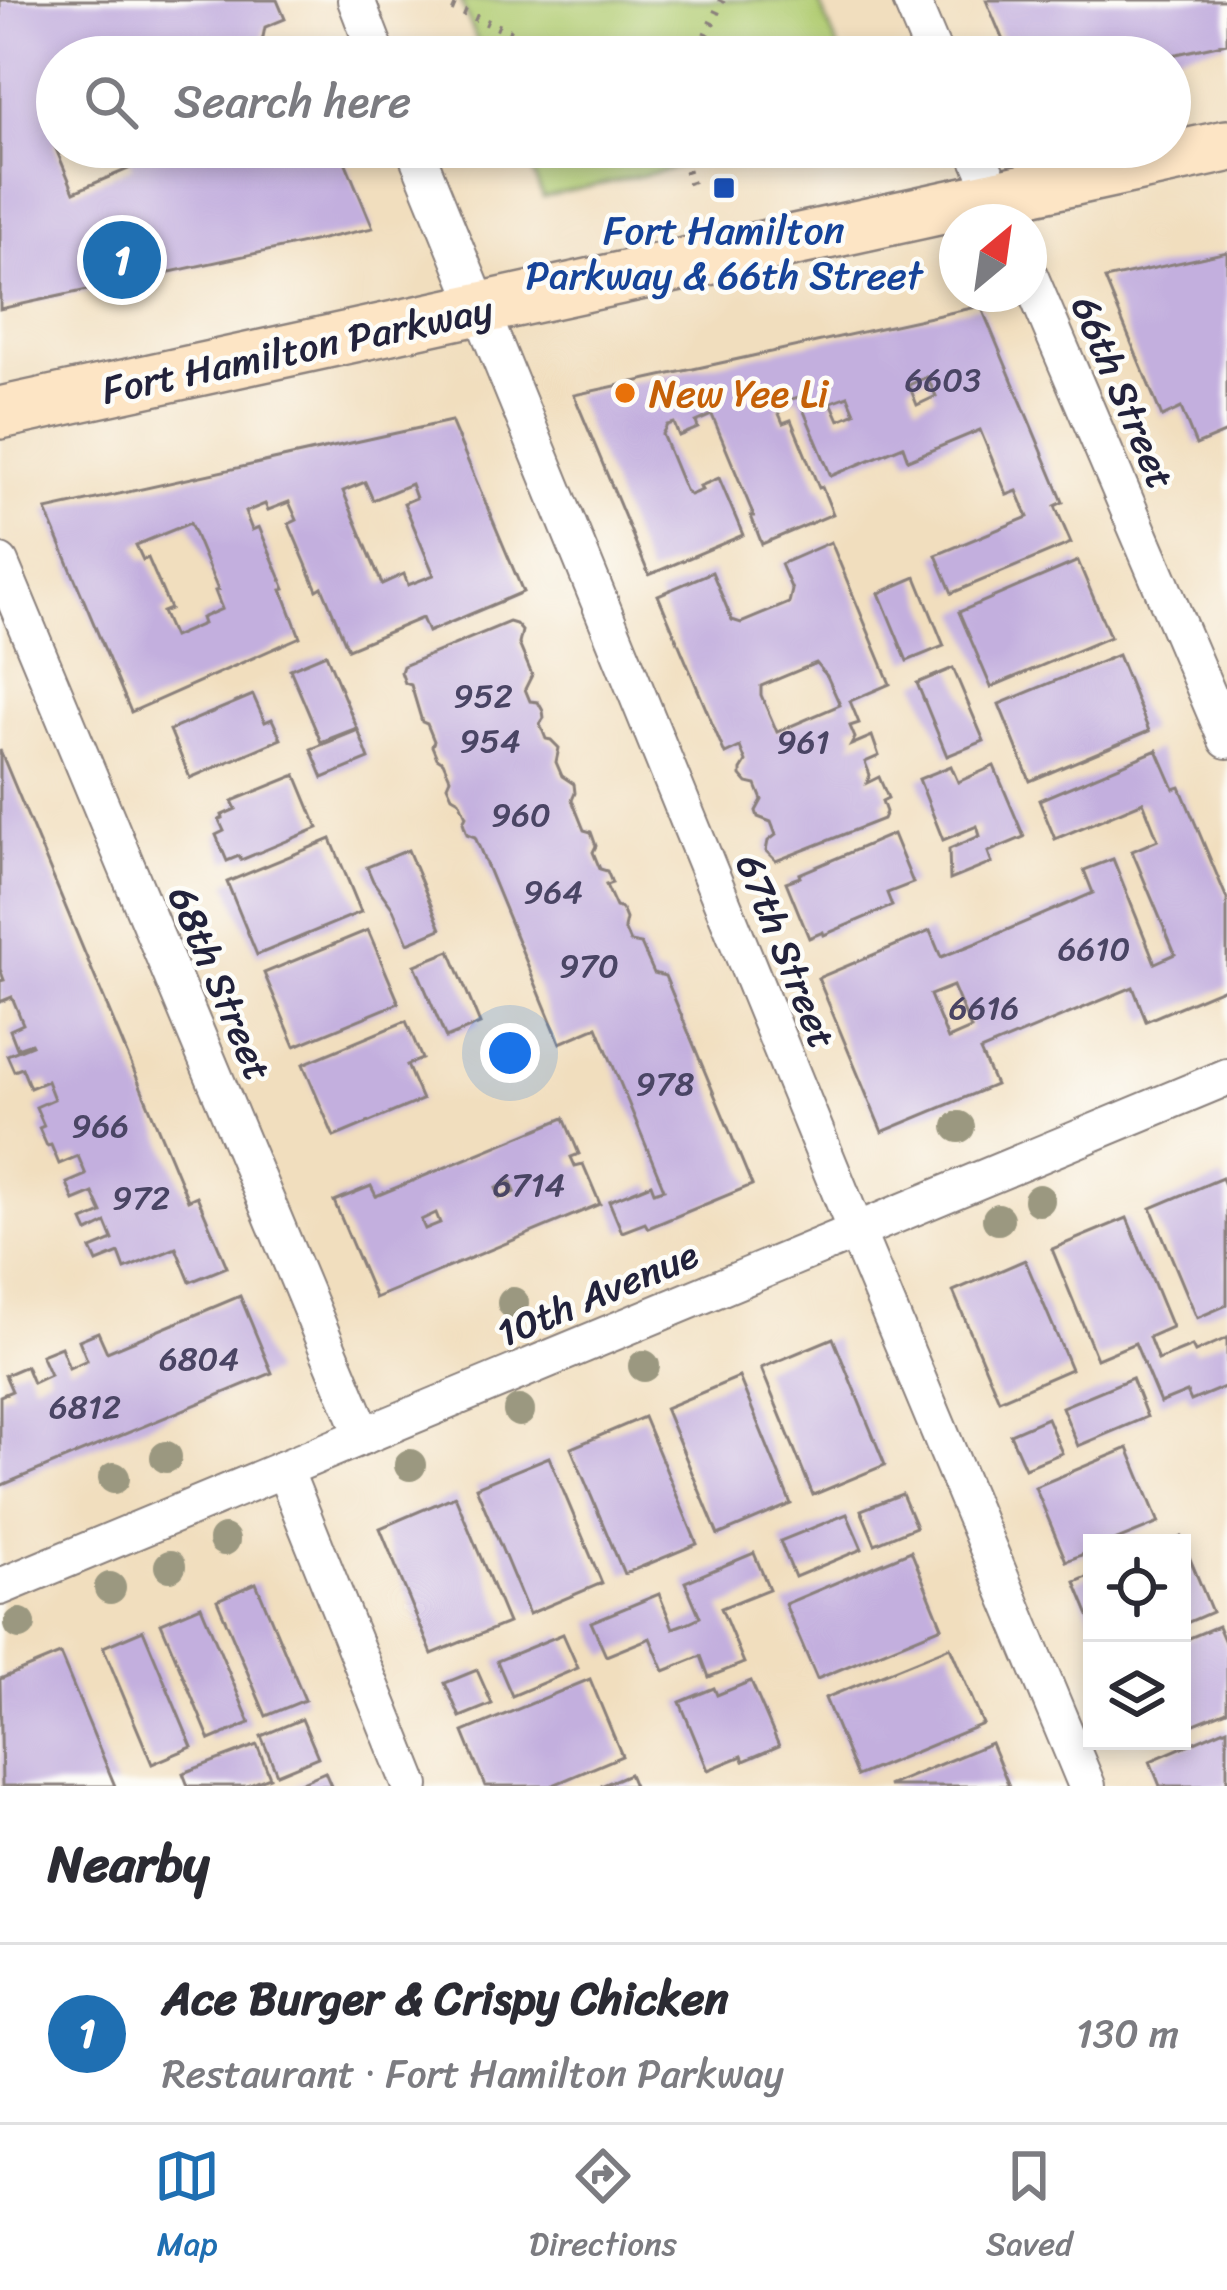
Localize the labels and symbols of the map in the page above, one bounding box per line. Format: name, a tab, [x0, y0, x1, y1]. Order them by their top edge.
marker: Fort Hamilton Parkway & 66th Street	[711, 175, 737, 201]
place label: Fort Hamilton Parkway & 66th Street	[526, 196, 924, 310]
north arrow	[939, 204, 1047, 312]
pin: 1	[83, 215, 161, 305]
street label: Fort Hamilton Parkway	[95, 274, 500, 425]
street label: 66th Street	[1052, 284, 1195, 500]
house number: 6603	[905, 351, 981, 409]
place label: New Yee Li	[649, 359, 830, 428]
marker: New Yee Li	[612, 380, 638, 406]
house number: 952	[453, 667, 513, 725]
house number: 954	[459, 712, 521, 770]
house number: 961	[776, 713, 830, 771]
house number: 960	[491, 786, 551, 844]
street label: 67th Street	[716, 843, 857, 1059]
house number: 964	[523, 863, 583, 921]
street label: 68th Street	[148, 875, 293, 1092]
house number: 6610	[1058, 920, 1130, 978]
house number: 970	[559, 937, 619, 995]
house number: 6616	[949, 979, 1019, 1037]
your location	[480, 1023, 540, 1083]
house number: 978	[635, 1055, 695, 1113]
house number: 966	[71, 1097, 129, 1155]
house number: 6714	[493, 1156, 565, 1214]
house number: 972	[112, 1169, 170, 1227]
street label: 10th Avenue	[485, 1220, 709, 1367]
house number: 6804	[159, 1330, 239, 1388]
house number: 6812	[49, 1378, 121, 1436]

